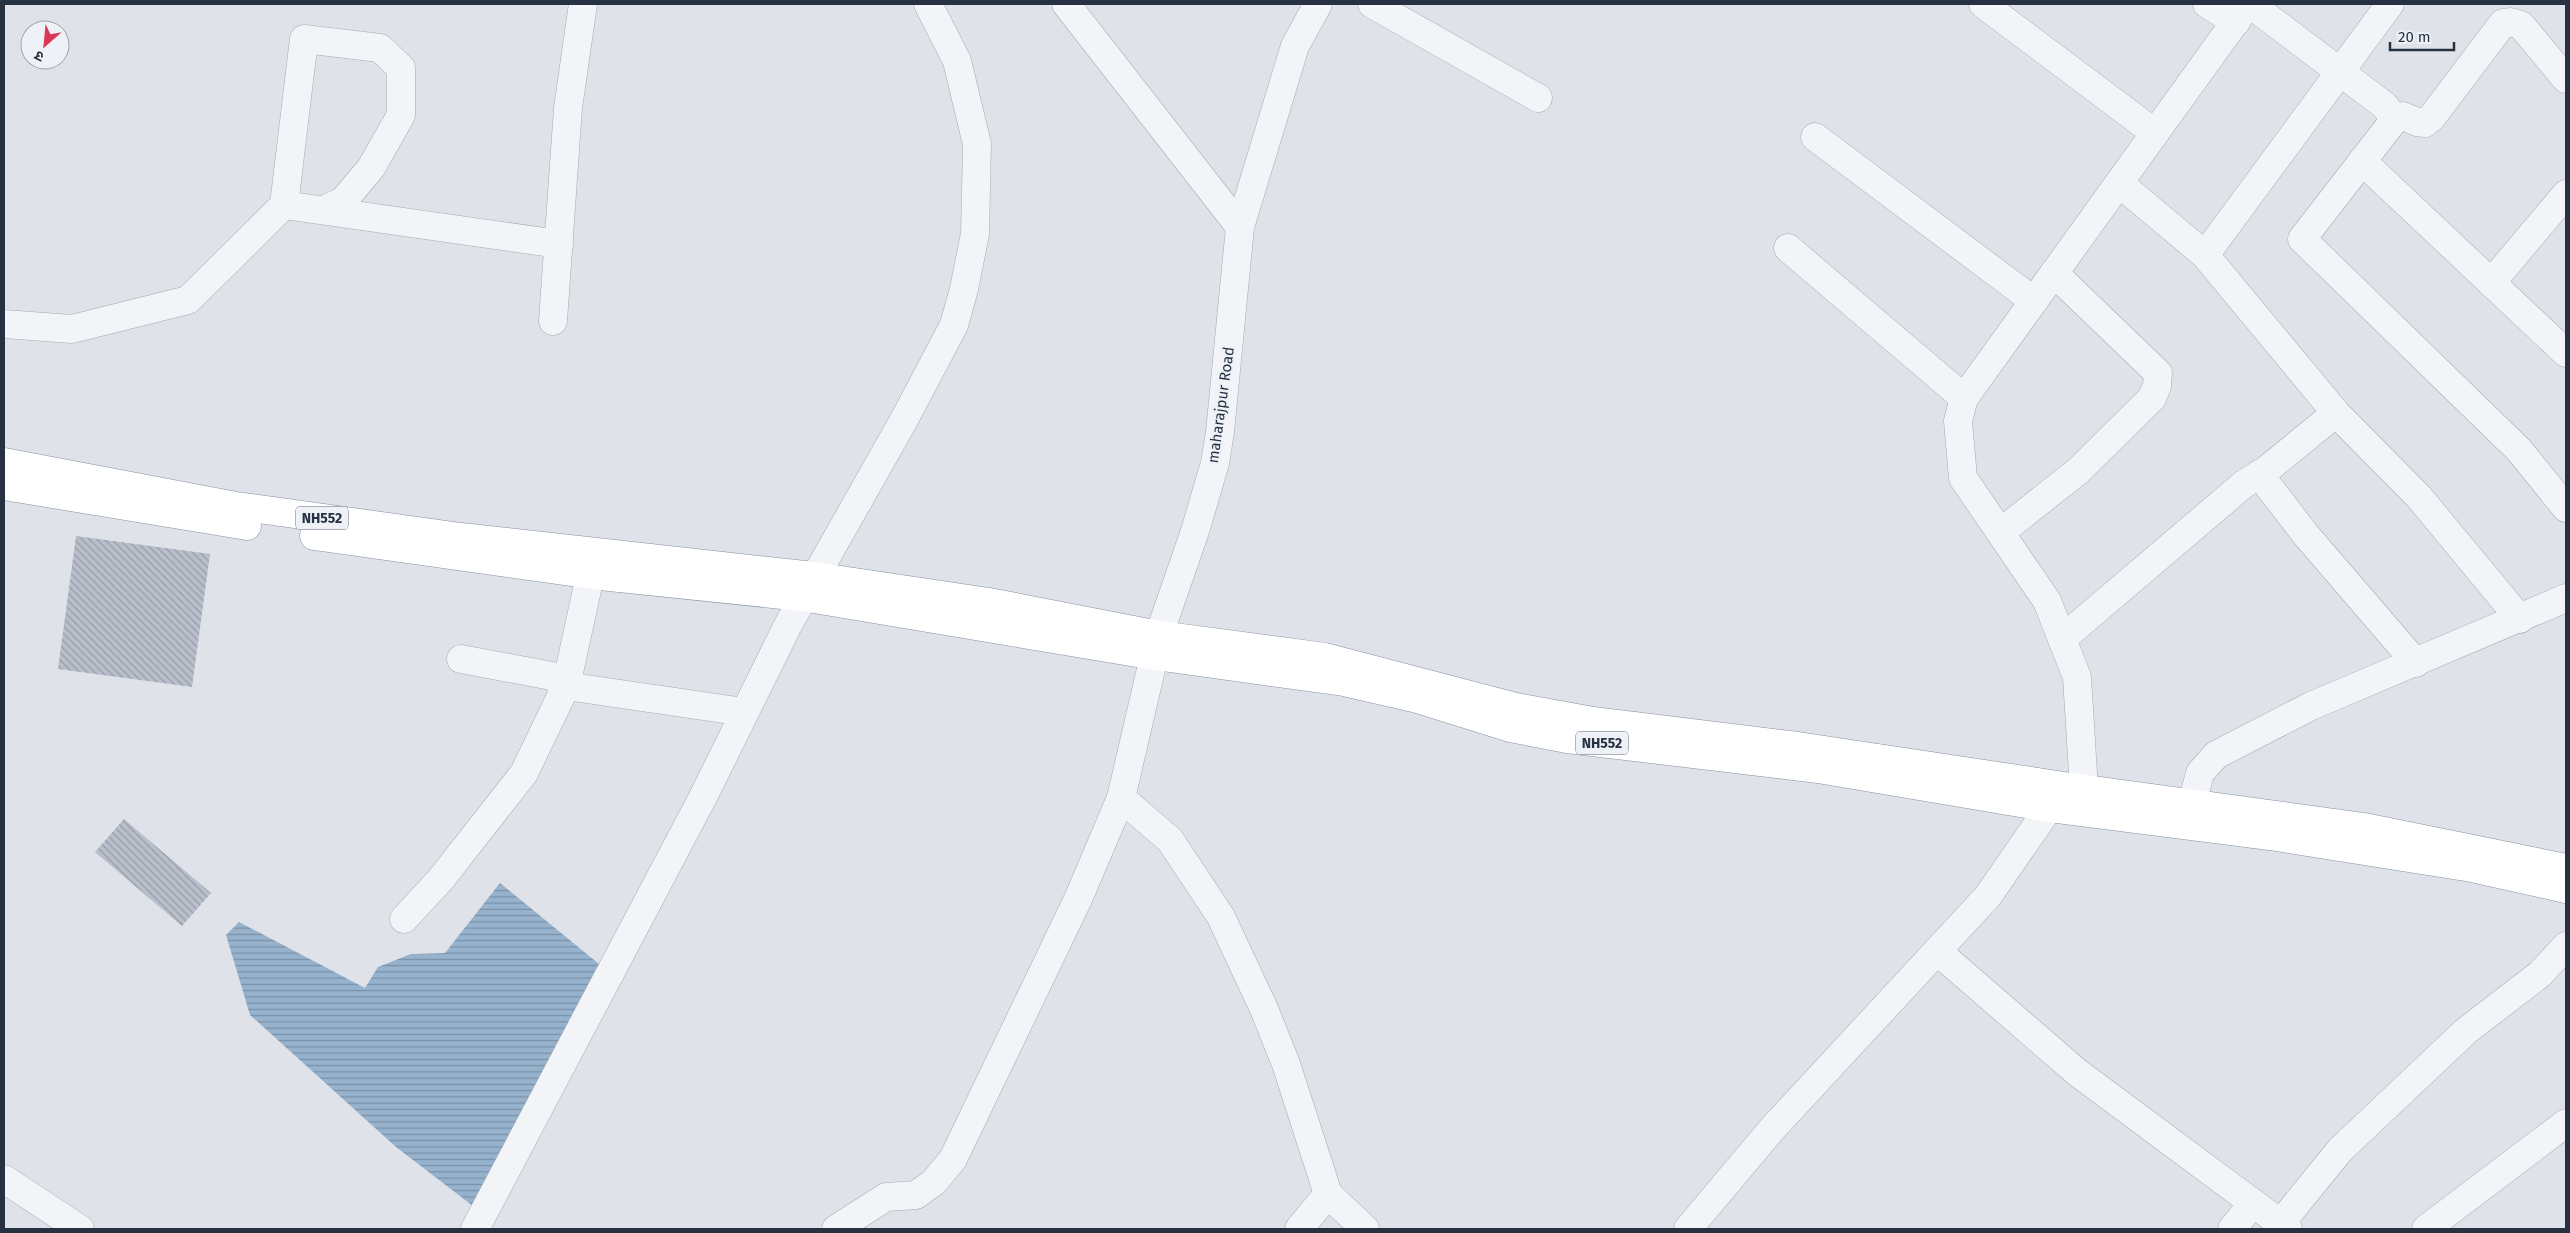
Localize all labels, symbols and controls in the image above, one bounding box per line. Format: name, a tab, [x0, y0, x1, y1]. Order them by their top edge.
north arrow	[20, 20, 70, 70]
scale bar	[2390, 20, 2454, 52]
text: 20 m	[2398, 28, 2431, 46]
text: उ	[31, 46, 47, 66]
street label: maharajpur Road	[1204, 346, 1238, 464]
road number: NH552	[296, 506, 348, 530]
road number: NH552	[1576, 731, 1628, 754]

